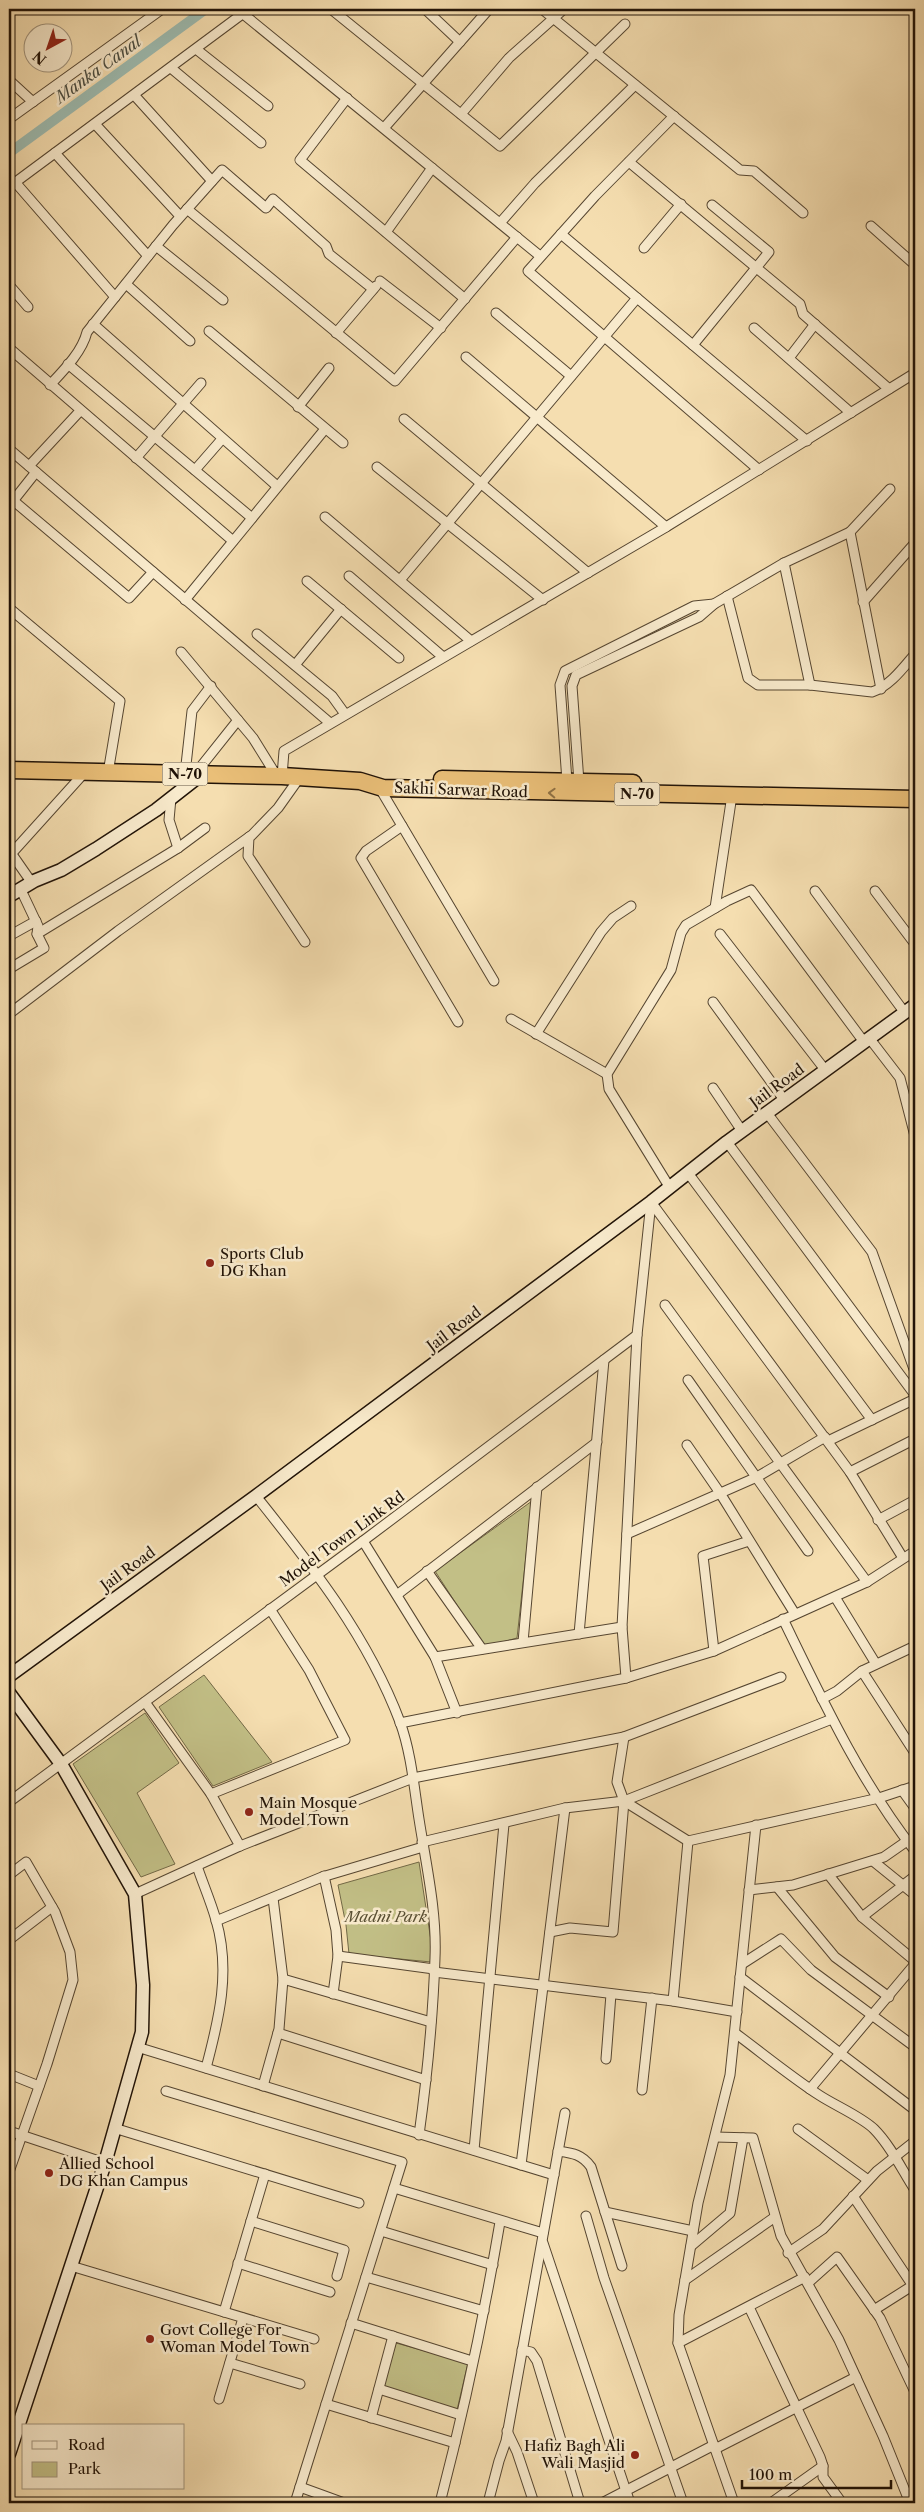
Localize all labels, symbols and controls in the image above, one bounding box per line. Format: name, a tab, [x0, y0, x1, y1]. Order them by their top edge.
north arrow	[22, 22, 72, 72]
water label: Manka Canal	[49, 30, 147, 108]
text: N	[29, 47, 50, 69]
road number: N-70	[162, 762, 208, 786]
street label: Sakhi Sarwar Road	[394, 778, 528, 801]
road number: N-70	[614, 782, 660, 806]
one-way arrow	[547, 788, 555, 798]
street label: Jail Road	[744, 1059, 808, 1113]
place label: Sports Club DG Khan	[220, 1244, 304, 1280]
marker: Sports Club DG Khan	[204, 1257, 216, 1269]
street label: Jail Road	[421, 1302, 485, 1356]
street label: Model Town Link Rd	[275, 1487, 408, 1590]
street label: Jail Road	[95, 1542, 159, 1596]
place label: Main Mosque Model Town	[259, 1793, 357, 1829]
marker: Main Mosque Model Town	[243, 1806, 255, 1818]
park label: Madni Park	[343, 1907, 427, 1926]
place label: Allied School DG Khan Campus	[58, 2154, 188, 2190]
marker: Allied School DG Khan Campus	[43, 2167, 55, 2179]
place label: Govt College For Woman Model Town	[159, 2320, 310, 2356]
marker: Govt College For Woman Model Town	[144, 2333, 156, 2345]
legend	[22, 2424, 185, 2490]
text: Road	[68, 2435, 105, 2454]
place label: Hafiz Bagh Ali Wali Masjid	[524, 2436, 625, 2472]
marker: Hafiz Bagh Ali Wali Masjid	[629, 2449, 641, 2461]
scale bar	[742, 2457, 890, 2489]
text: Park	[68, 2459, 102, 2478]
text: 100 m	[749, 2465, 792, 2484]

